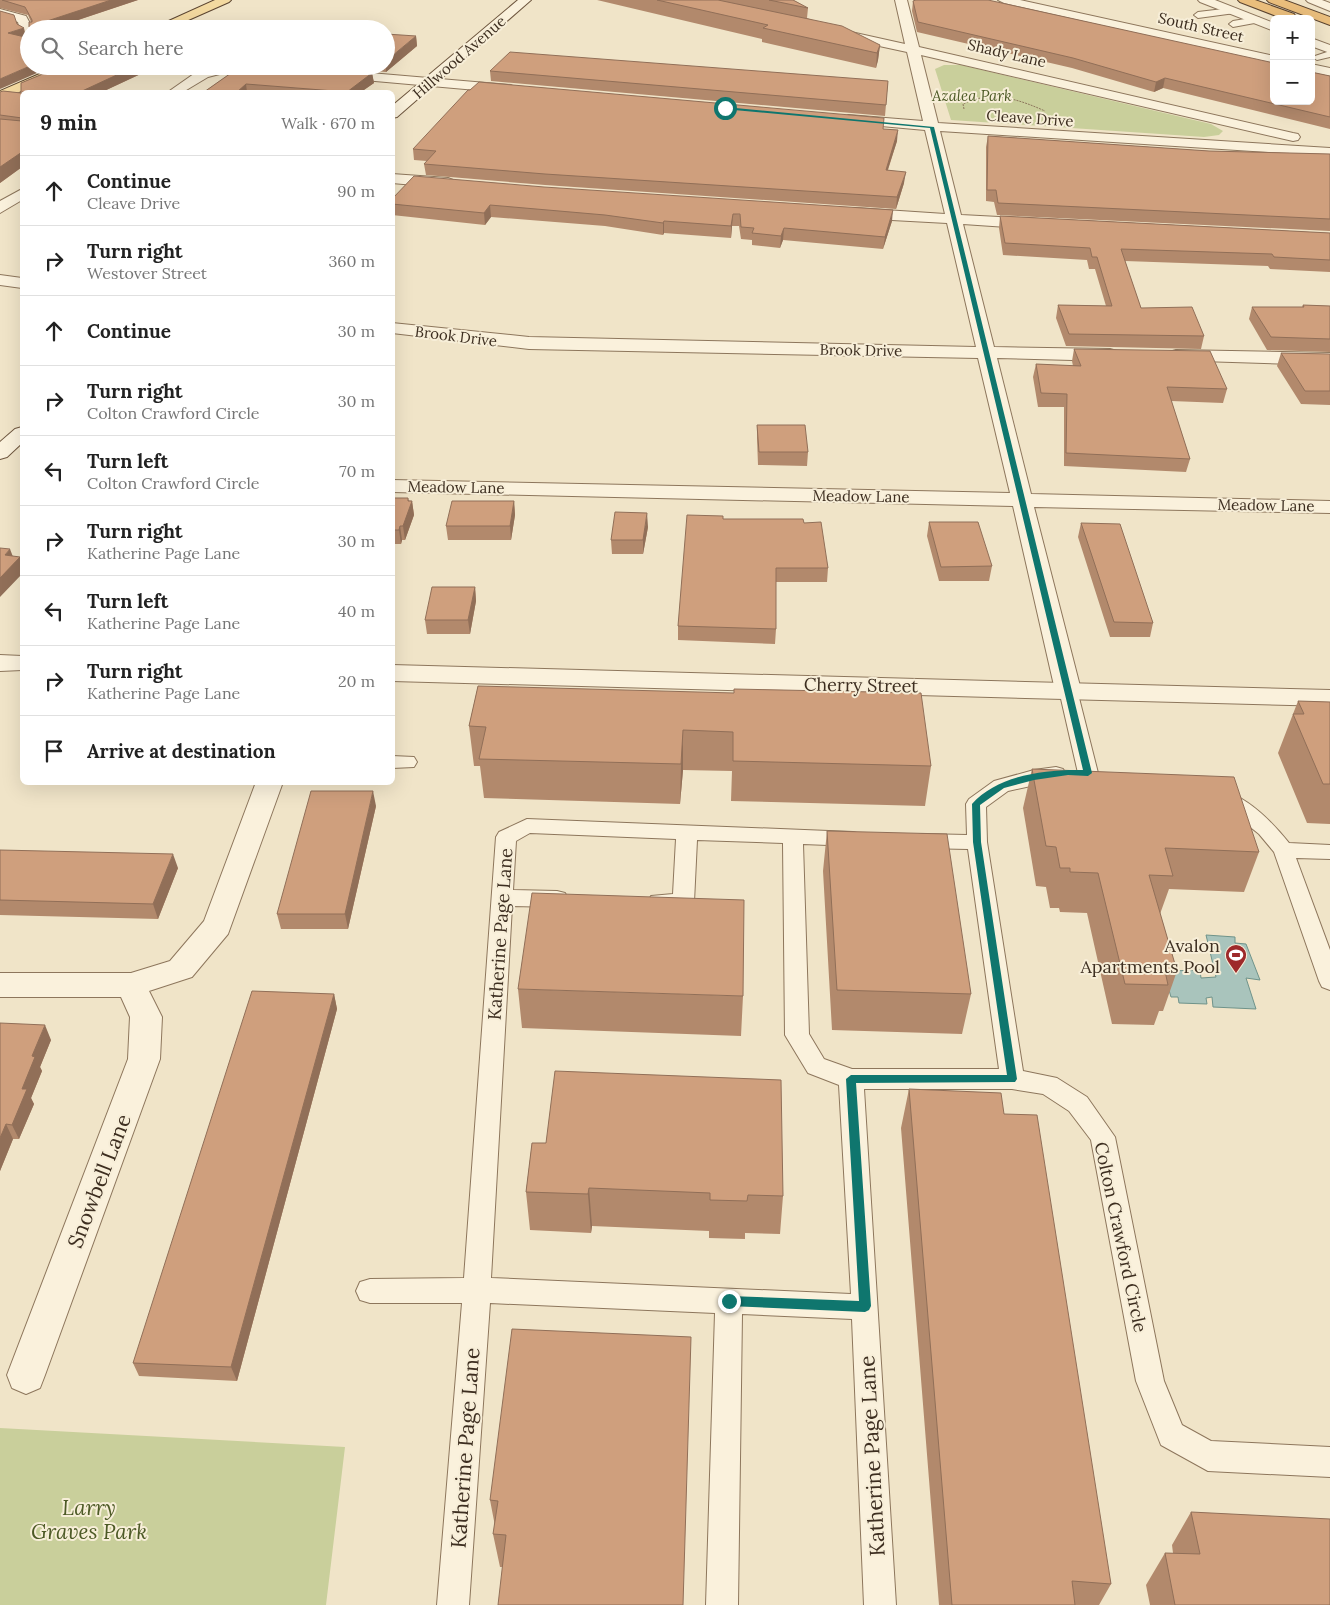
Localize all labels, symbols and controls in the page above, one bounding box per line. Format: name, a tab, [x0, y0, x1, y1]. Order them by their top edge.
street label: South Street	[1156, 8, 1246, 46]
street label: Hillwood Avenue	[409, 11, 509, 103]
map controls	[1270, 15, 1315, 105]
button: +	[1270, 15, 1315, 60]
search box	[20, 20, 395, 75]
icon: search	[38, 34, 66, 62]
street label: Shady Lane	[966, 35, 1048, 71]
text: Search here	[78, 36, 184, 60]
button: −	[1270, 60, 1315, 105]
park label: Azalea Park	[931, 86, 1012, 105]
route start	[714, 97, 737, 120]
street label: Cleave Drive	[986, 105, 1074, 131]
text: 9 min	[40, 109, 97, 136]
text: Walk · 670 m	[281, 113, 375, 133]
text: Continue	[87, 169, 171, 193]
icon: ahead	[40, 177, 68, 205]
text: 90 m	[337, 181, 375, 201]
text: Cleave Drive	[87, 193, 180, 213]
text: Turn right	[87, 239, 183, 263]
icon: right	[40, 247, 68, 275]
text: 360 m	[328, 251, 375, 271]
text: Westover Street	[87, 263, 207, 283]
icon: ahead	[40, 317, 68, 345]
text: Continue	[87, 319, 171, 343]
text: 30 m	[338, 321, 375, 341]
street label: Brook Drive	[414, 322, 498, 350]
street label: Brook Drive	[820, 340, 902, 360]
text: Turn right	[87, 379, 183, 403]
icon: right	[40, 387, 68, 415]
text: 30 m	[338, 391, 375, 411]
text: Colton Crawford Circle	[87, 403, 260, 423]
text: Turn left	[87, 449, 168, 473]
icon: left	[40, 457, 68, 485]
text: 70 m	[339, 461, 375, 481]
text: Colton Crawford Circle	[87, 473, 260, 493]
street label: Meadow Lane	[407, 477, 505, 497]
street label: Meadow Lane	[812, 486, 910, 506]
street label: Meadow Lane	[1217, 495, 1315, 515]
text: Turn right	[87, 519, 183, 543]
icon: right	[40, 527, 68, 555]
text: 30 m	[338, 531, 375, 551]
text: Katherine Page Lane	[87, 543, 240, 563]
text: Turn left	[87, 589, 168, 613]
icon: left	[40, 597, 68, 625]
text: 40 m	[338, 601, 375, 621]
text: Katherine Page Lane	[87, 613, 240, 633]
text: Turn right	[87, 659, 183, 683]
icon: right	[40, 667, 68, 695]
text: 20 m	[338, 671, 375, 691]
street label: Cherry Street	[804, 673, 918, 697]
text: Katherine Page Lane	[87, 683, 240, 703]
icon: arrive	[40, 737, 68, 765]
text: Arrive at destination	[87, 739, 276, 763]
street label: Katherine Page Lane	[483, 847, 518, 1021]
place label: Avalon Apartments Pool	[1079, 934, 1220, 978]
sports icon: Avalon Apartments Pool	[1224, 943, 1248, 974]
street label: Snowbell Lane	[61, 1110, 137, 1252]
street label: Colton Crawford Circle	[1090, 1140, 1152, 1335]
route end	[718, 1290, 741, 1313]
street label: Katherine Page Lane	[445, 1347, 485, 1549]
street label: Katherine Page Lane	[853, 1355, 891, 1557]
park label: Larry Graves Park	[31, 1494, 147, 1545]

